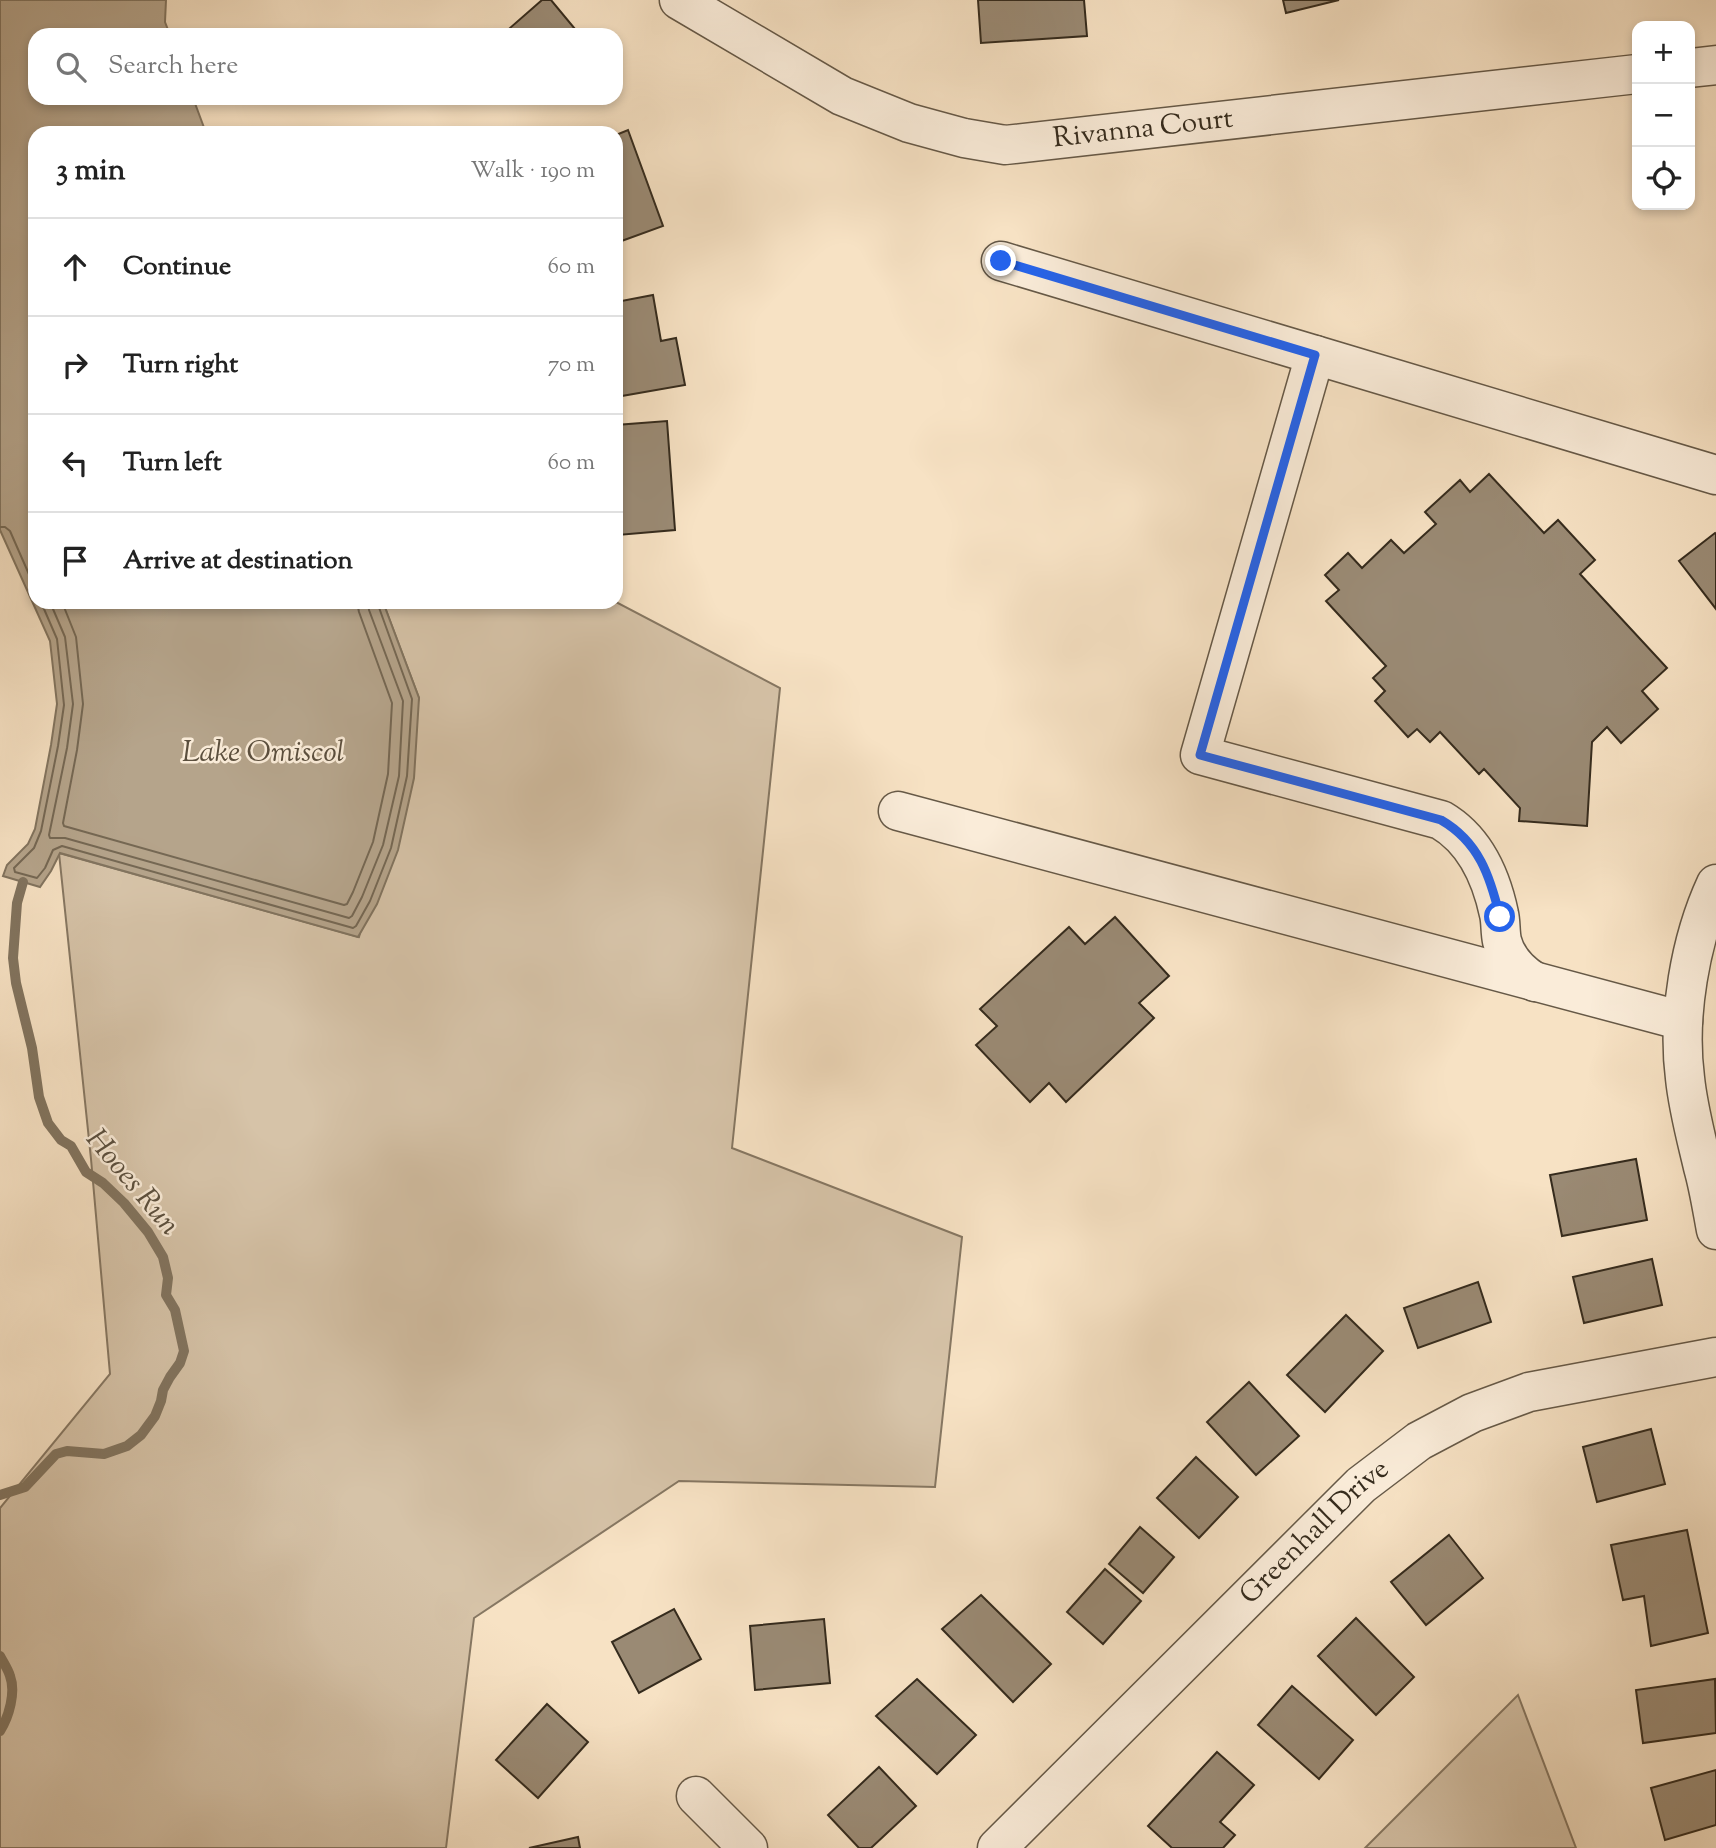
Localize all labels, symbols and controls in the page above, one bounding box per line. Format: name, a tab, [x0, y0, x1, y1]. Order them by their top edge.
map controls	[1632, 21, 1695, 210]
button: +	[1632, 21, 1695, 84]
search box	[28, 28, 623, 105]
icon: search	[52, 48, 90, 86]
text: Search here	[108, 48, 238, 85]
button: −	[1632, 84, 1695, 147]
street label: Rivanna Court	[1051, 99, 1236, 159]
button: locate	[1632, 147, 1695, 210]
text: 3 min	[56, 150, 126, 193]
text: Walk · 190 m	[471, 155, 595, 188]
route end	[985, 245, 1016, 276]
icon: ahead	[56, 248, 94, 286]
text: Continue	[123, 249, 231, 286]
text: 60 m	[547, 251, 595, 284]
icon: right	[56, 346, 94, 384]
text: Turn right	[123, 347, 238, 384]
text: 70 m	[548, 349, 595, 382]
icon: left	[56, 444, 94, 482]
text: Turn left	[123, 445, 222, 482]
text: 60 m	[547, 447, 595, 480]
icon: arrive	[56, 542, 94, 580]
text: Arrive at destination	[123, 543, 353, 580]
water label: Lake Omiscol	[182, 732, 344, 775]
route start	[1484, 901, 1515, 932]
water label: Hooes Run	[75, 1120, 190, 1246]
street label: Greenhall Drive	[1231, 1450, 1398, 1614]

